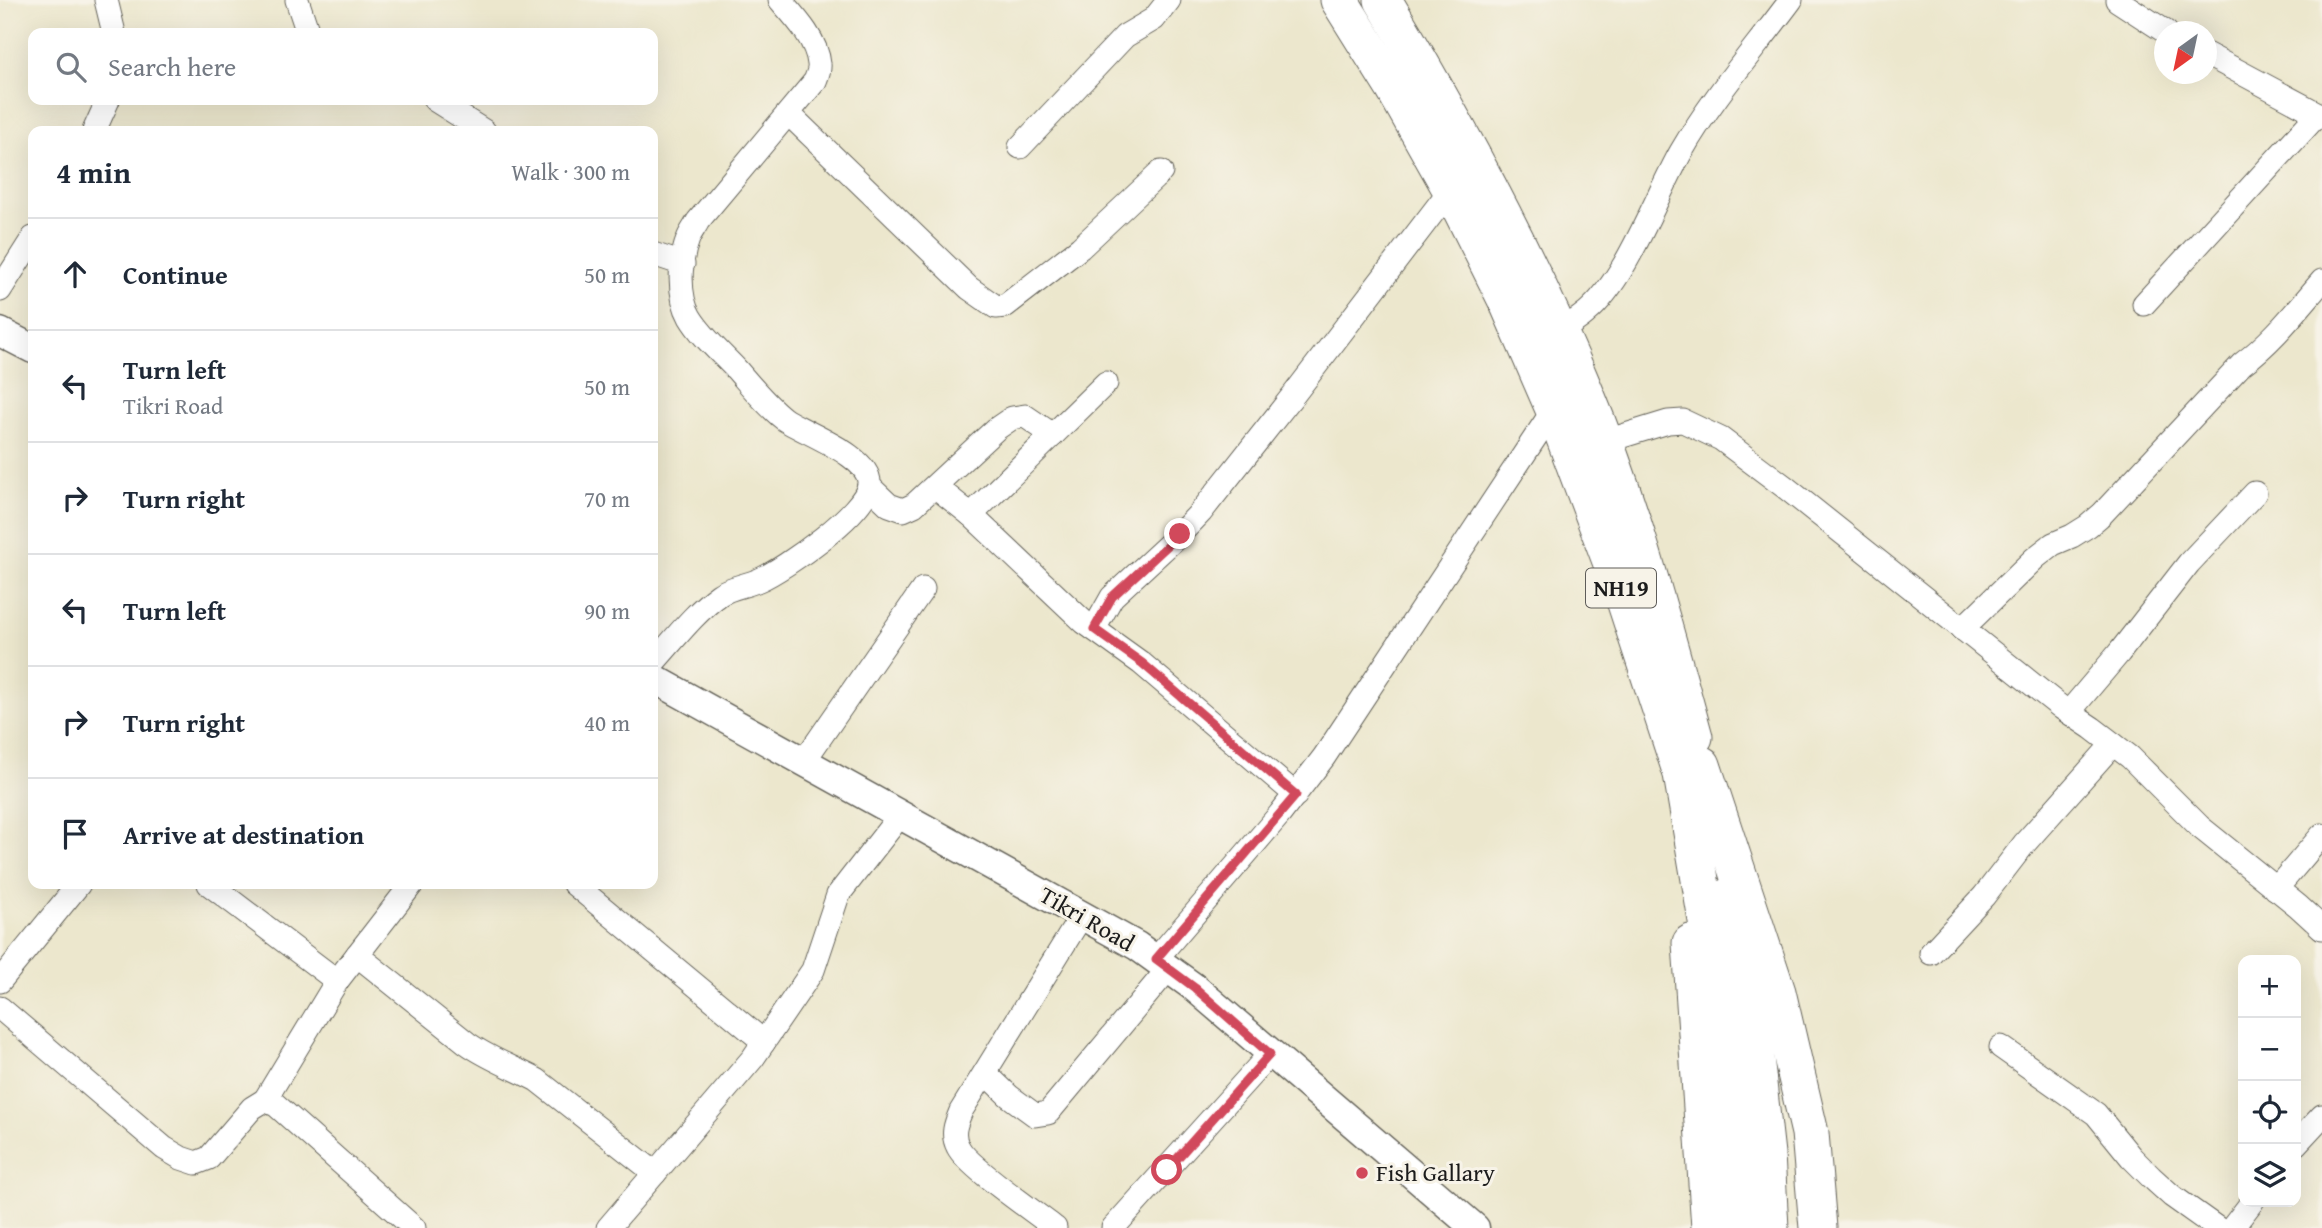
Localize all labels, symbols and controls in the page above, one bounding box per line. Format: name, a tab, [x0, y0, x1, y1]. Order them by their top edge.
north arrow	[2154, 21, 2217, 84]
search box	[28, 28, 658, 105]
text: Search here	[108, 47, 236, 86]
icon: search	[52, 48, 90, 86]
text: 4 min	[56, 150, 131, 194]
text: Walk · 300 m	[511, 155, 630, 188]
icon: ahead	[56, 255, 94, 293]
text: Continue	[123, 255, 228, 294]
text: 50 m	[584, 258, 630, 291]
text: Turn left	[123, 350, 226, 389]
icon: left	[56, 367, 94, 405]
text: 50 m	[584, 370, 630, 403]
text: Tikri Road	[123, 389, 223, 422]
icon: right	[56, 479, 94, 517]
text: Turn right	[123, 479, 245, 518]
text: 70 m	[584, 482, 630, 515]
route end	[1164, 518, 1195, 549]
road number: NH19	[1586, 568, 1656, 608]
icon: left	[56, 591, 94, 629]
text: Turn left	[123, 591, 226, 630]
text: 90 m	[584, 594, 630, 627]
icon: right	[56, 703, 94, 741]
text: Turn right	[123, 703, 245, 742]
text: 40 m	[584, 706, 630, 739]
icon: arrive	[56, 815, 94, 853]
text: Arrive at destination	[123, 815, 364, 854]
street label: Tikri Road	[1033, 877, 1141, 960]
map controls	[2238, 955, 2301, 1207]
button: +	[2238, 955, 2301, 1018]
button: −	[2238, 1018, 2301, 1081]
button: locate	[2238, 1081, 2301, 1144]
button: layers	[2238, 1144, 2301, 1207]
route start	[1151, 1154, 1182, 1185]
place label: Fish Gallary	[1376, 1155, 1495, 1190]
marker: Fish Gallary	[1354, 1165, 1370, 1181]

